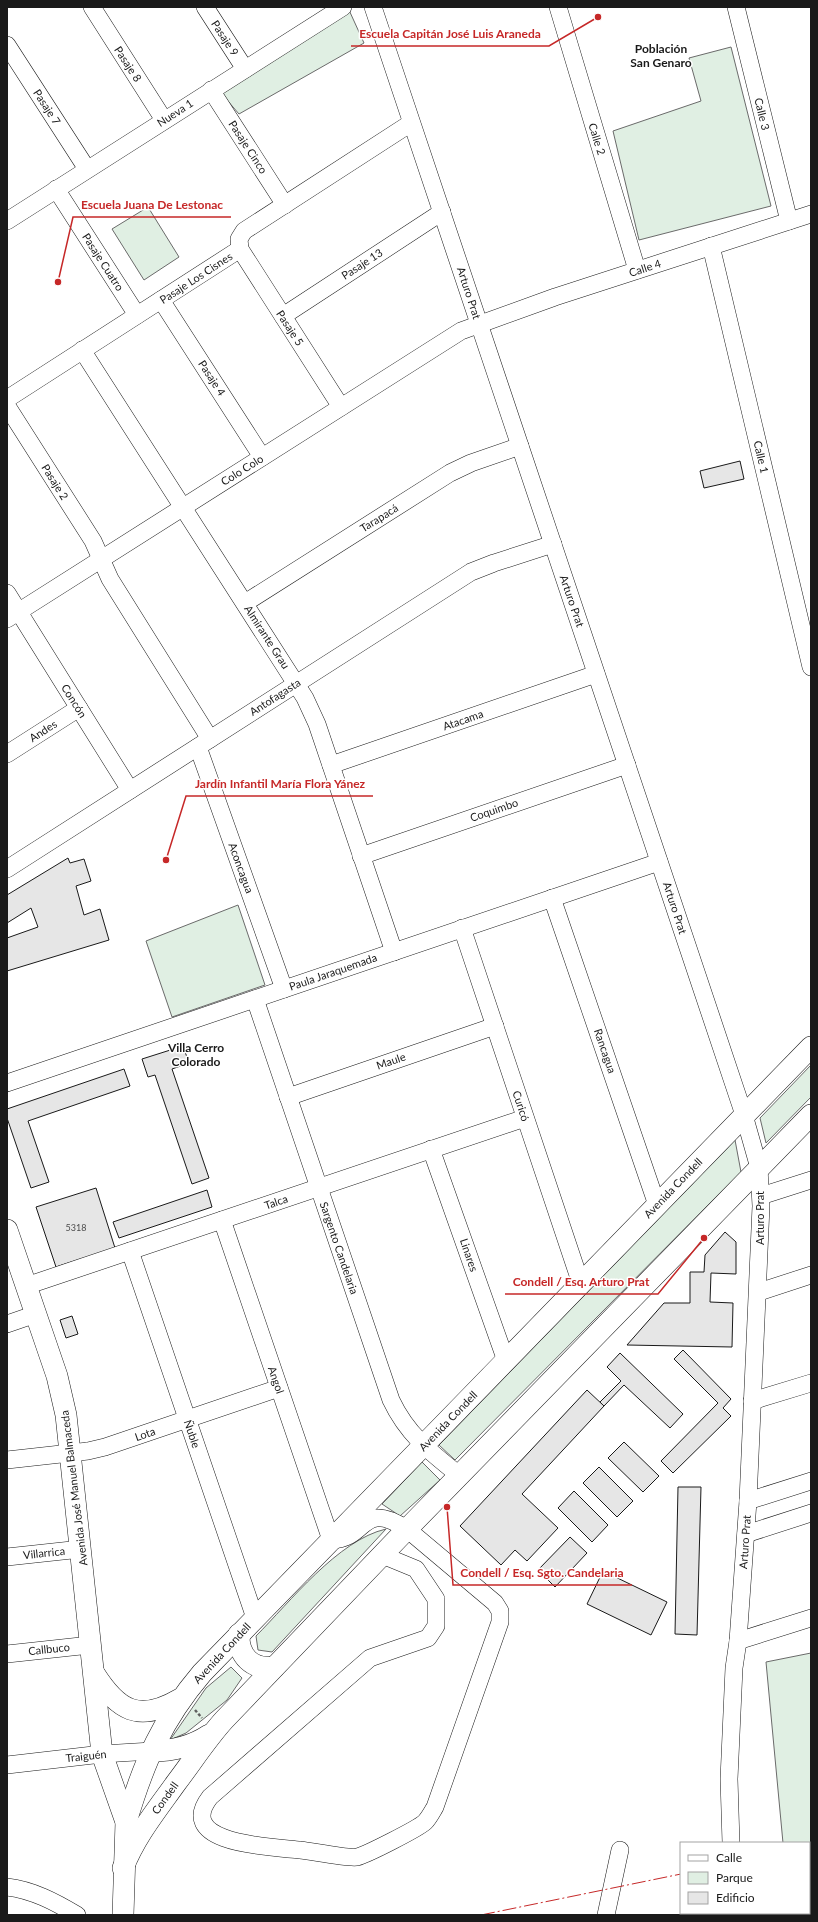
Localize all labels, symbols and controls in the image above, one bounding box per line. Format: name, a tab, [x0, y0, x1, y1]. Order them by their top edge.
street label: Pasaje 9	[209, 18, 242, 58]
callout: Escuela Capitán José Luis Araneda	[351, 22, 549, 46]
text: Escuela Capitán José Luis Araneda	[359, 26, 541, 41]
district label: Población San Genaro	[630, 41, 692, 70]
street label: Pasaje 8	[112, 44, 145, 84]
street label: Pasaje 7	[31, 87, 64, 127]
street label: Nueva 1	[154, 96, 195, 129]
street label: Calle 3	[752, 96, 773, 131]
street label: Pasaje Cinco	[226, 118, 270, 176]
street label: Calle 2	[586, 121, 609, 157]
callout: Escuela Juana De Lestonac	[73, 193, 231, 217]
text: Escuela Juana De Lestonac	[81, 197, 223, 212]
street label: Pasaje Cuatro	[80, 230, 127, 293]
street label: Pasaje 13	[339, 246, 385, 282]
street label: Pasaje Los Cisnes	[157, 249, 235, 306]
street label: Calle 4	[627, 256, 663, 279]
street label: Arturo Prat	[455, 265, 484, 321]
street label: Pasaje 5	[274, 308, 307, 348]
street label: Pasaje 4	[196, 358, 229, 398]
street label: Calle 1	[751, 439, 772, 474]
street label: Colo Colo	[218, 451, 265, 488]
street label: Pasaje 2	[39, 461, 71, 502]
street label: Tarapacá	[357, 501, 400, 534]
street label: Arturo Prat	[558, 573, 587, 629]
street label: Almirante Grau	[242, 603, 293, 671]
street label: Antofagasta	[247, 675, 303, 718]
street label: Concón	[59, 682, 90, 720]
street label: Atacama	[441, 707, 485, 732]
street label: Andes	[26, 717, 59, 744]
callout: Jardín Infantil María Flora Yánez	[186, 772, 373, 796]
text: Jardín Infantil María Flora Yánez	[195, 776, 366, 791]
street label: Coquimbo	[468, 795, 520, 824]
street label: Aconcagua	[226, 841, 257, 895]
street label: Arturo Prat	[661, 880, 690, 936]
street label: Paula Jaraquemada	[287, 950, 379, 993]
street label: Rancagua	[592, 1027, 619, 1075]
district label: Villa Cerro Colorado	[167, 1040, 224, 1069]
street label: Maule	[375, 1049, 407, 1072]
street label: Curicó	[510, 1089, 533, 1123]
street label: Avenida Condell	[641, 1155, 705, 1220]
street label: Talca	[262, 1191, 289, 1212]
street label: Arturo Prat	[753, 1191, 766, 1245]
street label: Sargento Candelaria	[318, 1200, 361, 1296]
house number: 5318	[66, 1222, 86, 1233]
street label: Linares	[458, 1237, 481, 1273]
callout: Condell / Esq. Arturo Prat	[505, 1270, 658, 1294]
text: Condell / Esq. Arturo Prat	[513, 1274, 650, 1289]
street label: Angol	[266, 1364, 287, 1395]
street label: Avenida Condell	[416, 1388, 480, 1453]
street label: Avenida José Manuel Balmaceda	[58, 1410, 89, 1567]
street label: Ñuble	[182, 1418, 203, 1450]
street label: Lota	[133, 1424, 157, 1443]
street label: Arturo Prat	[736, 1514, 753, 1569]
street label: Villarrica	[22, 1544, 66, 1561]
callout: Condell / Esq. Sgto. Candelaria	[453, 1561, 632, 1585]
text: Condell / Esq. Sgto. Candelaria	[460, 1565, 624, 1580]
street label: Avenida Condell	[190, 1620, 253, 1686]
street label: Callbuco	[28, 1640, 70, 1657]
street label: Traiguén	[65, 1747, 107, 1764]
street label: Condell	[149, 1779, 181, 1816]
legend	[680, 1842, 810, 1914]
text: Calle	[716, 1850, 742, 1865]
text: Parque	[716, 1870, 753, 1885]
text: Edificio	[716, 1890, 755, 1905]

